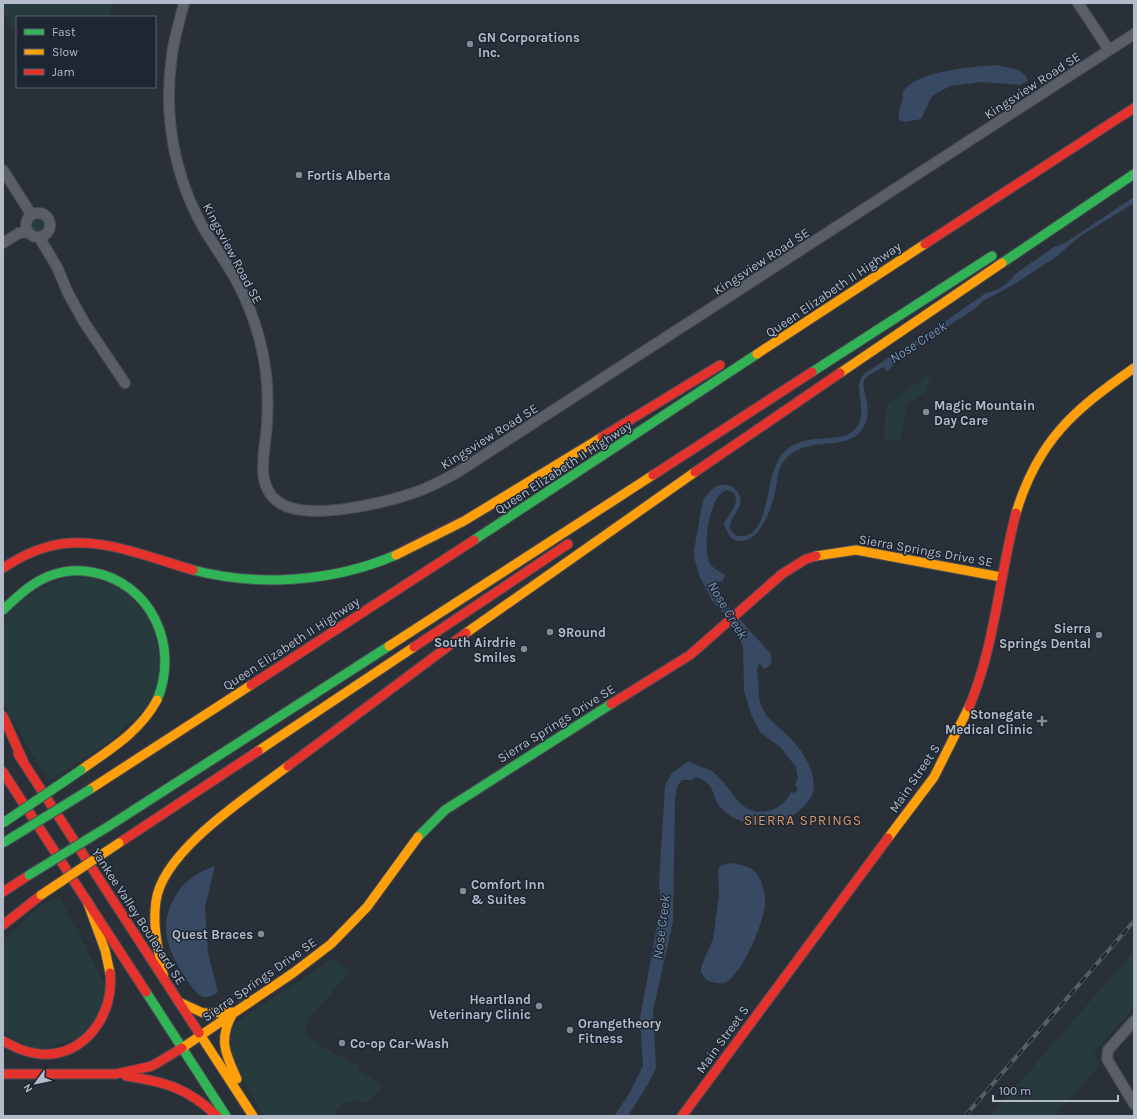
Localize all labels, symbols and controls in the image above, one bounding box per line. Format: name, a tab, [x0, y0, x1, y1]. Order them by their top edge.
legend	[16, 16, 156, 88]
text: Fast	[52, 25, 76, 39]
place label: GN Corporations Inc.	[478, 30, 580, 60]
marker: GN Corporations Inc.	[465, 39, 475, 49]
text: Slow	[52, 45, 78, 59]
street label: Kingsview Road SE	[981, 49, 1083, 122]
text: Jam	[52, 65, 75, 79]
place label: Fortis Alberta	[307, 168, 391, 183]
marker: Fortis Alberta	[294, 170, 304, 180]
street label: Kingsview Road SE	[200, 200, 265, 306]
street label: Kingsview Road SE	[710, 225, 812, 298]
street label: Queen Elizabeth II Highway	[763, 239, 904, 340]
water label: Nose Creek	[887, 317, 951, 367]
place label: Magic Mountain Day Care	[934, 398, 1035, 428]
street label: Kingsview Road SE	[438, 401, 541, 472]
marker: Magic Mountain Day Care	[921, 407, 931, 417]
street label: Queen Elizabeth II Highway	[492, 418, 634, 517]
street label: Sierra Springs Drive SE	[858, 531, 994, 570]
water label: Nose Creek	[704, 578, 752, 643]
street label: Queen Elizabeth II Highway	[220, 594, 362, 693]
place label: Sierra Springs Dental	[999, 621, 1091, 651]
place label: 9Round	[558, 625, 606, 640]
marker: 9Round	[545, 627, 555, 637]
marker: Sierra Springs Dental	[1094, 630, 1104, 640]
place label: South Airdrie Smiles	[434, 635, 516, 665]
marker: South Airdrie Smiles	[519, 644, 529, 654]
street label: Sierra Springs Drive SE	[495, 681, 618, 766]
place label: Stonegate Medical Clinic	[945, 707, 1033, 737]
marker: Stonegate Medical Clinic	[1036, 715, 1048, 727]
street label: Main Street S	[886, 741, 943, 815]
district label: SIERRA SPRINGS	[744, 812, 862, 829]
street label: Yankee Valley Boulevard SE	[89, 845, 188, 987]
place label: Comfort Inn & Suites	[471, 877, 545, 907]
marker: Comfort Inn & Suites	[458, 886, 468, 896]
water label: Nose Creek	[649, 893, 674, 960]
place label: Quest Braces	[172, 927, 253, 942]
marker: Quest Braces	[256, 929, 266, 939]
street label: Sierra Springs Drive SE	[199, 934, 319, 1025]
place label: Heartland Veterinary Clinic	[429, 992, 531, 1022]
marker: Heartland Veterinary Clinic	[534, 1001, 544, 1011]
street label: Main Street S	[693, 1003, 752, 1076]
place label: Orangetheory Fitness	[578, 1016, 662, 1046]
marker: Orangetheory Fitness	[565, 1025, 575, 1035]
place label: Co-op Car-Wash	[350, 1036, 449, 1051]
marker: Co-op Car-Wash	[337, 1038, 347, 1048]
north arrow	[16, 1063, 56, 1103]
scale bar	[993, 1077, 1118, 1103]
text: N	[20, 1081, 36, 1095]
text: 100 m	[999, 1084, 1031, 1098]

